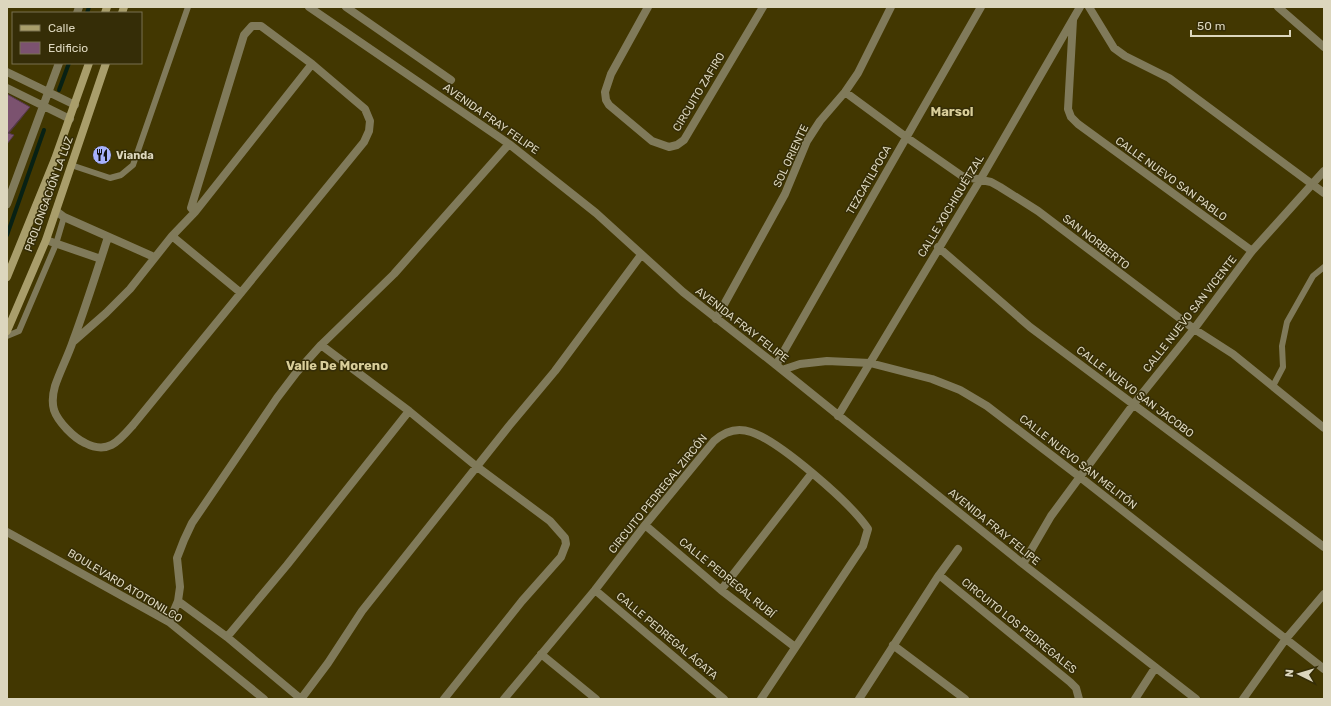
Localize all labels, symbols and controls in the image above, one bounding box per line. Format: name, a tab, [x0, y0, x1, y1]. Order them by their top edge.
legend	[12, 12, 142, 64]
scale bar	[1191, 12, 1290, 38]
text: 50 m	[1197, 19, 1225, 33]
text: Calle	[48, 21, 75, 35]
text: Edificio	[48, 41, 88, 55]
street label: CIRCUITO ZAFIRO	[670, 50, 728, 134]
street label: AVENIDA FRAY FELIPE	[440, 81, 542, 157]
district label: Marsol	[930, 104, 974, 119]
street label: SOL ORIENTE	[771, 122, 811, 190]
street label: PROLONGACIÓN LA LUZ	[22, 134, 76, 253]
street label: CALLE NUEVO SAN PABLO	[1113, 134, 1229, 224]
street label: TEZCATILPOCA	[844, 142, 894, 217]
restaurant icon: Vianda	[91, 144, 113, 166]
place label: Vianda	[116, 149, 154, 162]
street label: CALLE XOCHIQUÉTZAL	[915, 152, 987, 260]
street label: SAN NORBERTO	[1060, 212, 1132, 272]
street label: CALLE NUEVO SAN VICENTE	[1140, 253, 1240, 375]
street label: AVENIDA FRAY FELIPE	[693, 285, 791, 366]
street label: CALLE NUEVO SAN JACOBO	[1074, 344, 1196, 440]
district label: Valle De Moreno	[286, 358, 388, 373]
street label: CALLE NUEVO SAN MELITÓN	[1017, 412, 1139, 512]
street label: CIRCUITO PEDREGAL ZIRCÓN	[606, 432, 710, 556]
street label: AVENIDA FRAY FELIPE	[946, 486, 1043, 568]
street label: CALLE PEDREGAL RUBÍ	[676, 535, 779, 621]
street label: BOULEVARD ATOTONILCO	[65, 547, 185, 625]
street label: CIRCUITO LOS PEDREGALES	[959, 575, 1079, 677]
street label: CALLE PEDREGAL ÁGATA	[614, 590, 721, 683]
north arrow	[1279, 654, 1319, 694]
text: N	[1283, 669, 1296, 678]

